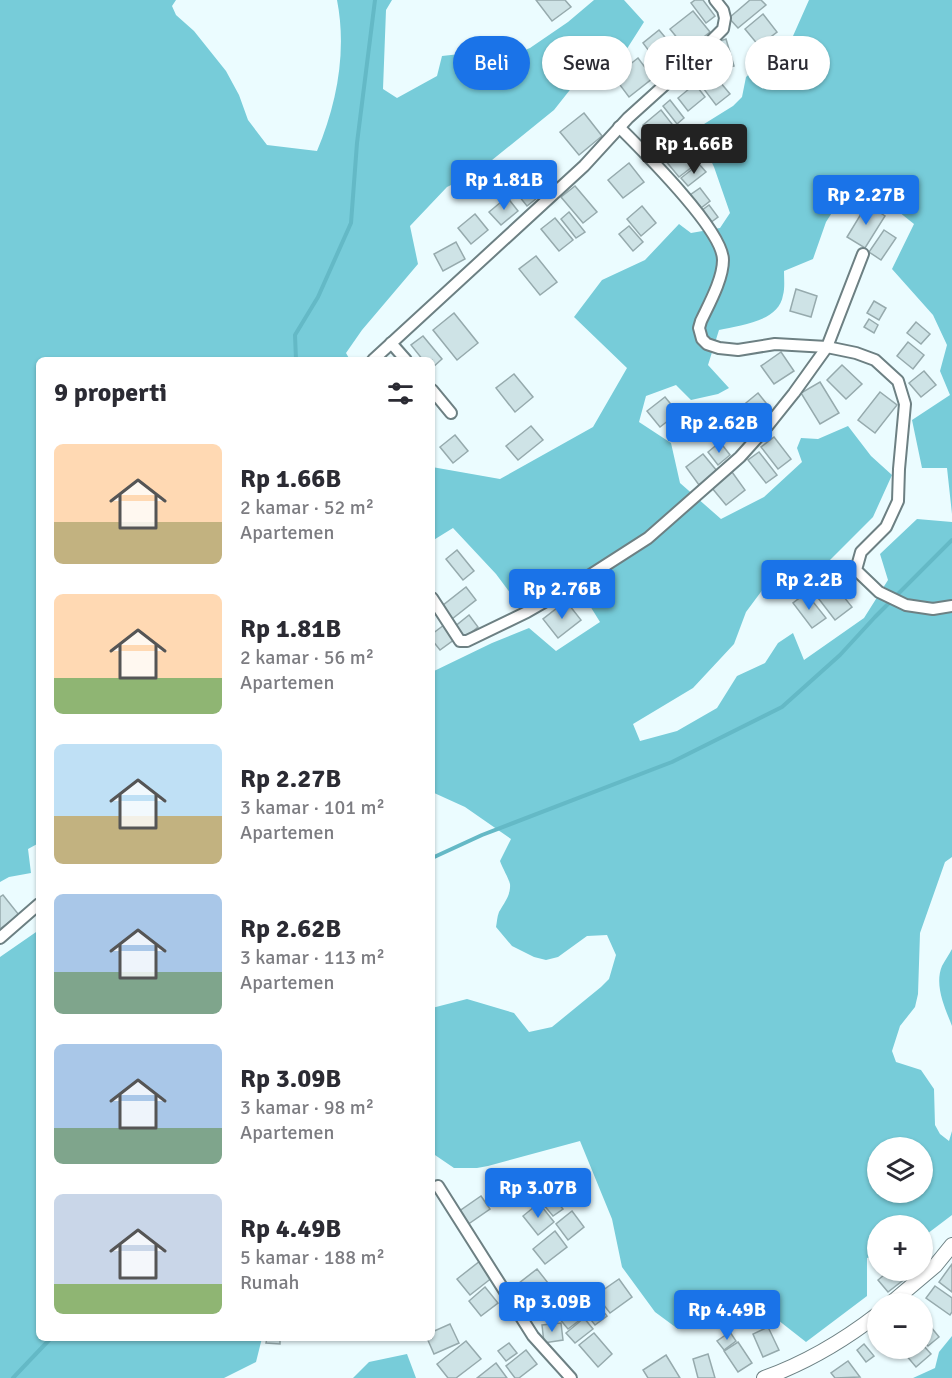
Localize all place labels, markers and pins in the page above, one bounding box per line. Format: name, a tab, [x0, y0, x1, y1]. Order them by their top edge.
pin: Rp 1.66B	[632, 124, 756, 175]
pin: Rp 1.81B	[442, 160, 566, 211]
pin: Rp 2.27B	[804, 175, 928, 226]
pin: Rp 2.62B	[657, 403, 781, 454]
pin: Rp 2.2B	[754, 560, 864, 611]
pin: Rp 2.76B	[500, 569, 624, 620]
pin: Rp 3.07B	[476, 1168, 600, 1219]
pin: Rp 3.09B	[490, 1282, 614, 1333]
pin: Rp 4.49B	[665, 1290, 789, 1341]

